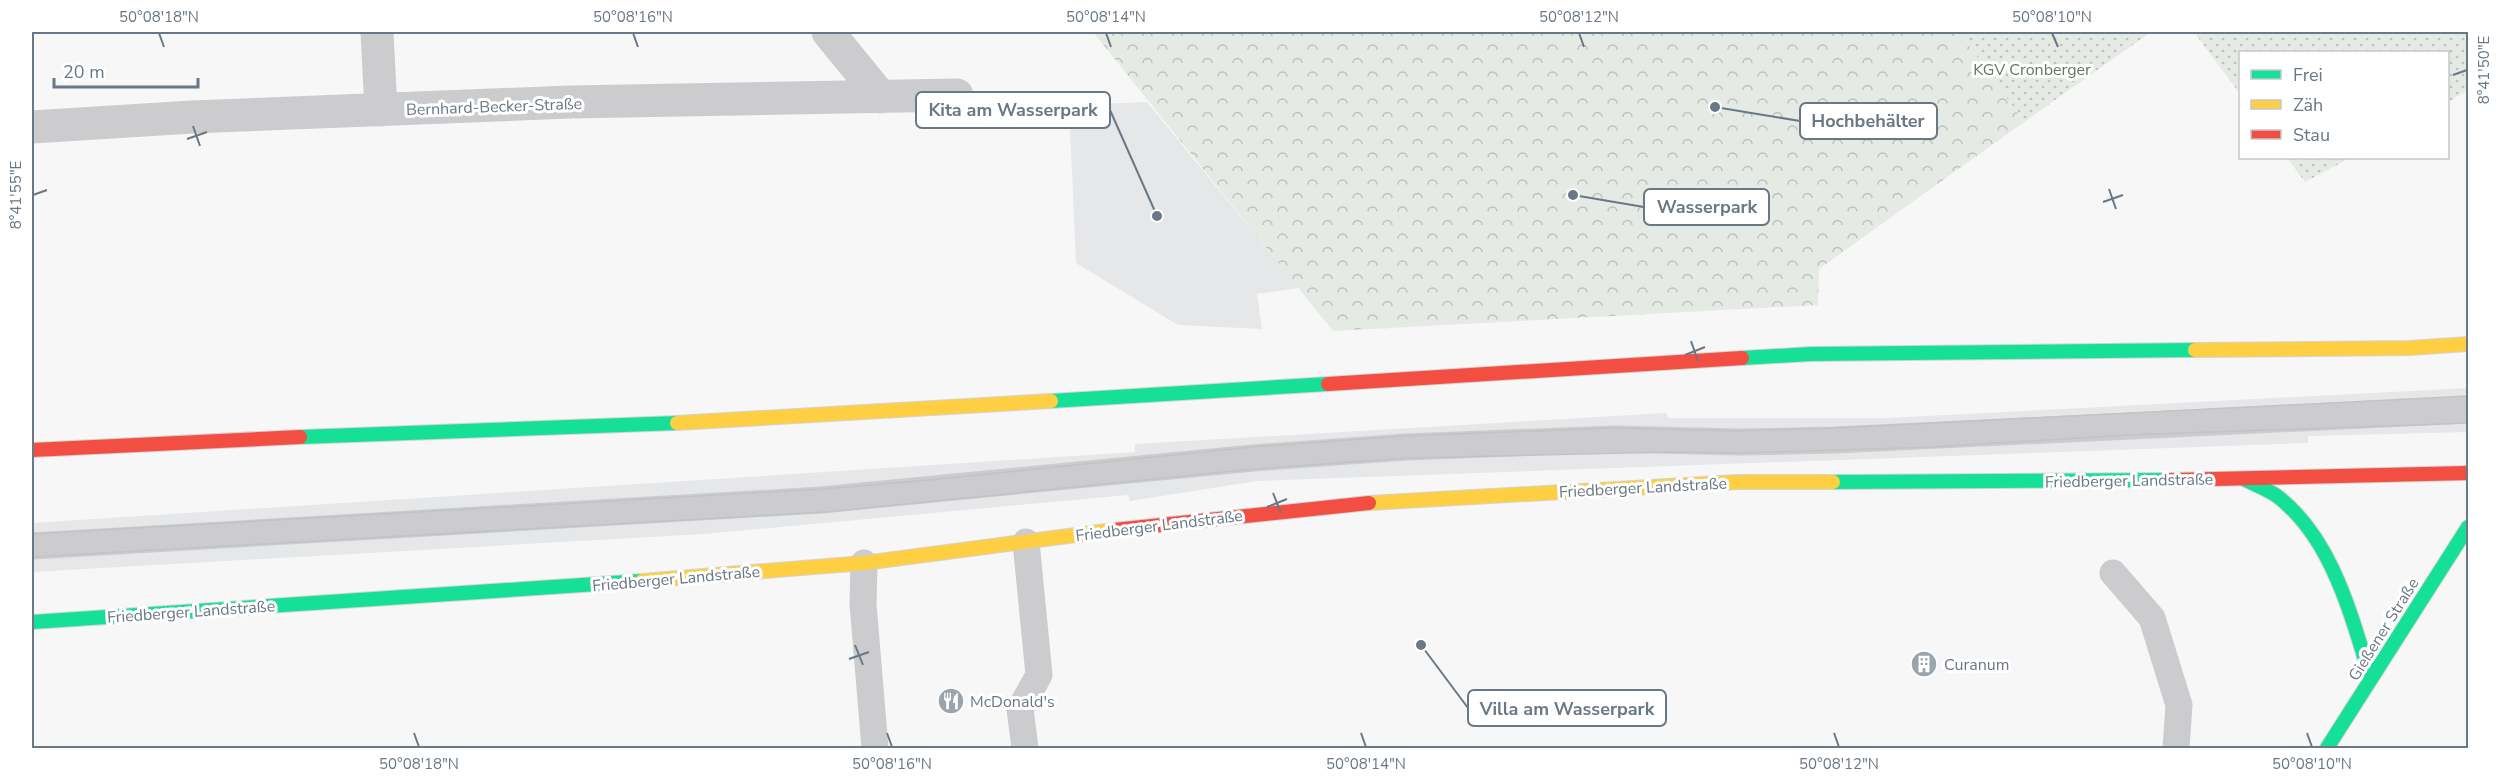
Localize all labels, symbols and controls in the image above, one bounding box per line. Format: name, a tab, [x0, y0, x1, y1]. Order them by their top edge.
text: 50°08'18"N	[119, 7, 199, 27]
text: 50°08'16"N	[593, 7, 673, 27]
text: 50°08'14"N	[1066, 7, 1146, 27]
text: 50°08'12"N	[1539, 7, 1619, 27]
text: 50°08'10"N	[2012, 7, 2092, 27]
text: 8°41'50"E	[2474, 36, 2494, 104]
scale bar	[54, 51, 198, 89]
legend	[2239, 51, 2449, 159]
park label: KGV Cronberger	[1973, 59, 2091, 81]
text: 20 m	[63, 60, 105, 84]
text: Frei	[2293, 63, 2323, 87]
callout: Kita am Wasserpark	[916, 92, 1110, 128]
street label: Bernhard-Becker-Straße	[406, 93, 582, 121]
text: Zäh	[2293, 93, 2323, 117]
text: Kita am Wasserpark	[928, 98, 1098, 122]
callout: Hochbehälter	[1800, 103, 1937, 139]
text: Hochbehälter	[1811, 109, 1925, 133]
text: Stau	[2293, 123, 2330, 147]
text: 8°41'55"E	[6, 161, 26, 229]
callout: Wasserpark	[1644, 189, 1769, 225]
text: Wasserpark	[1657, 195, 1758, 219]
street label: Friedberger Landstraße	[2045, 469, 2213, 493]
street label: Friedberger Landstraße	[1558, 473, 1728, 503]
street label: Friedberger Landstraße	[1074, 505, 1244, 547]
street label: Friedberger Landstraße	[591, 561, 761, 597]
street label: Gießener Straße	[2343, 574, 2424, 685]
street label: Friedberger Landstraße	[106, 595, 276, 629]
building icon: Curanum	[1909, 649, 1939, 679]
place label: Curanum	[1944, 654, 2009, 676]
restaurant icon: McDonald's	[936, 686, 966, 716]
callout: Villa am Wasserpark	[1468, 690, 1666, 726]
place label: McDonald's	[970, 691, 1055, 713]
text: Villa am Wasserpark	[1479, 697, 1655, 721]
text: 50°08'18"N	[379, 754, 459, 774]
text: 50°08'16"N	[852, 754, 932, 774]
text: 50°08'14"N	[1326, 754, 1406, 774]
text: 50°08'12"N	[1799, 754, 1879, 774]
text: 50°08'10"N	[2272, 754, 2352, 774]

